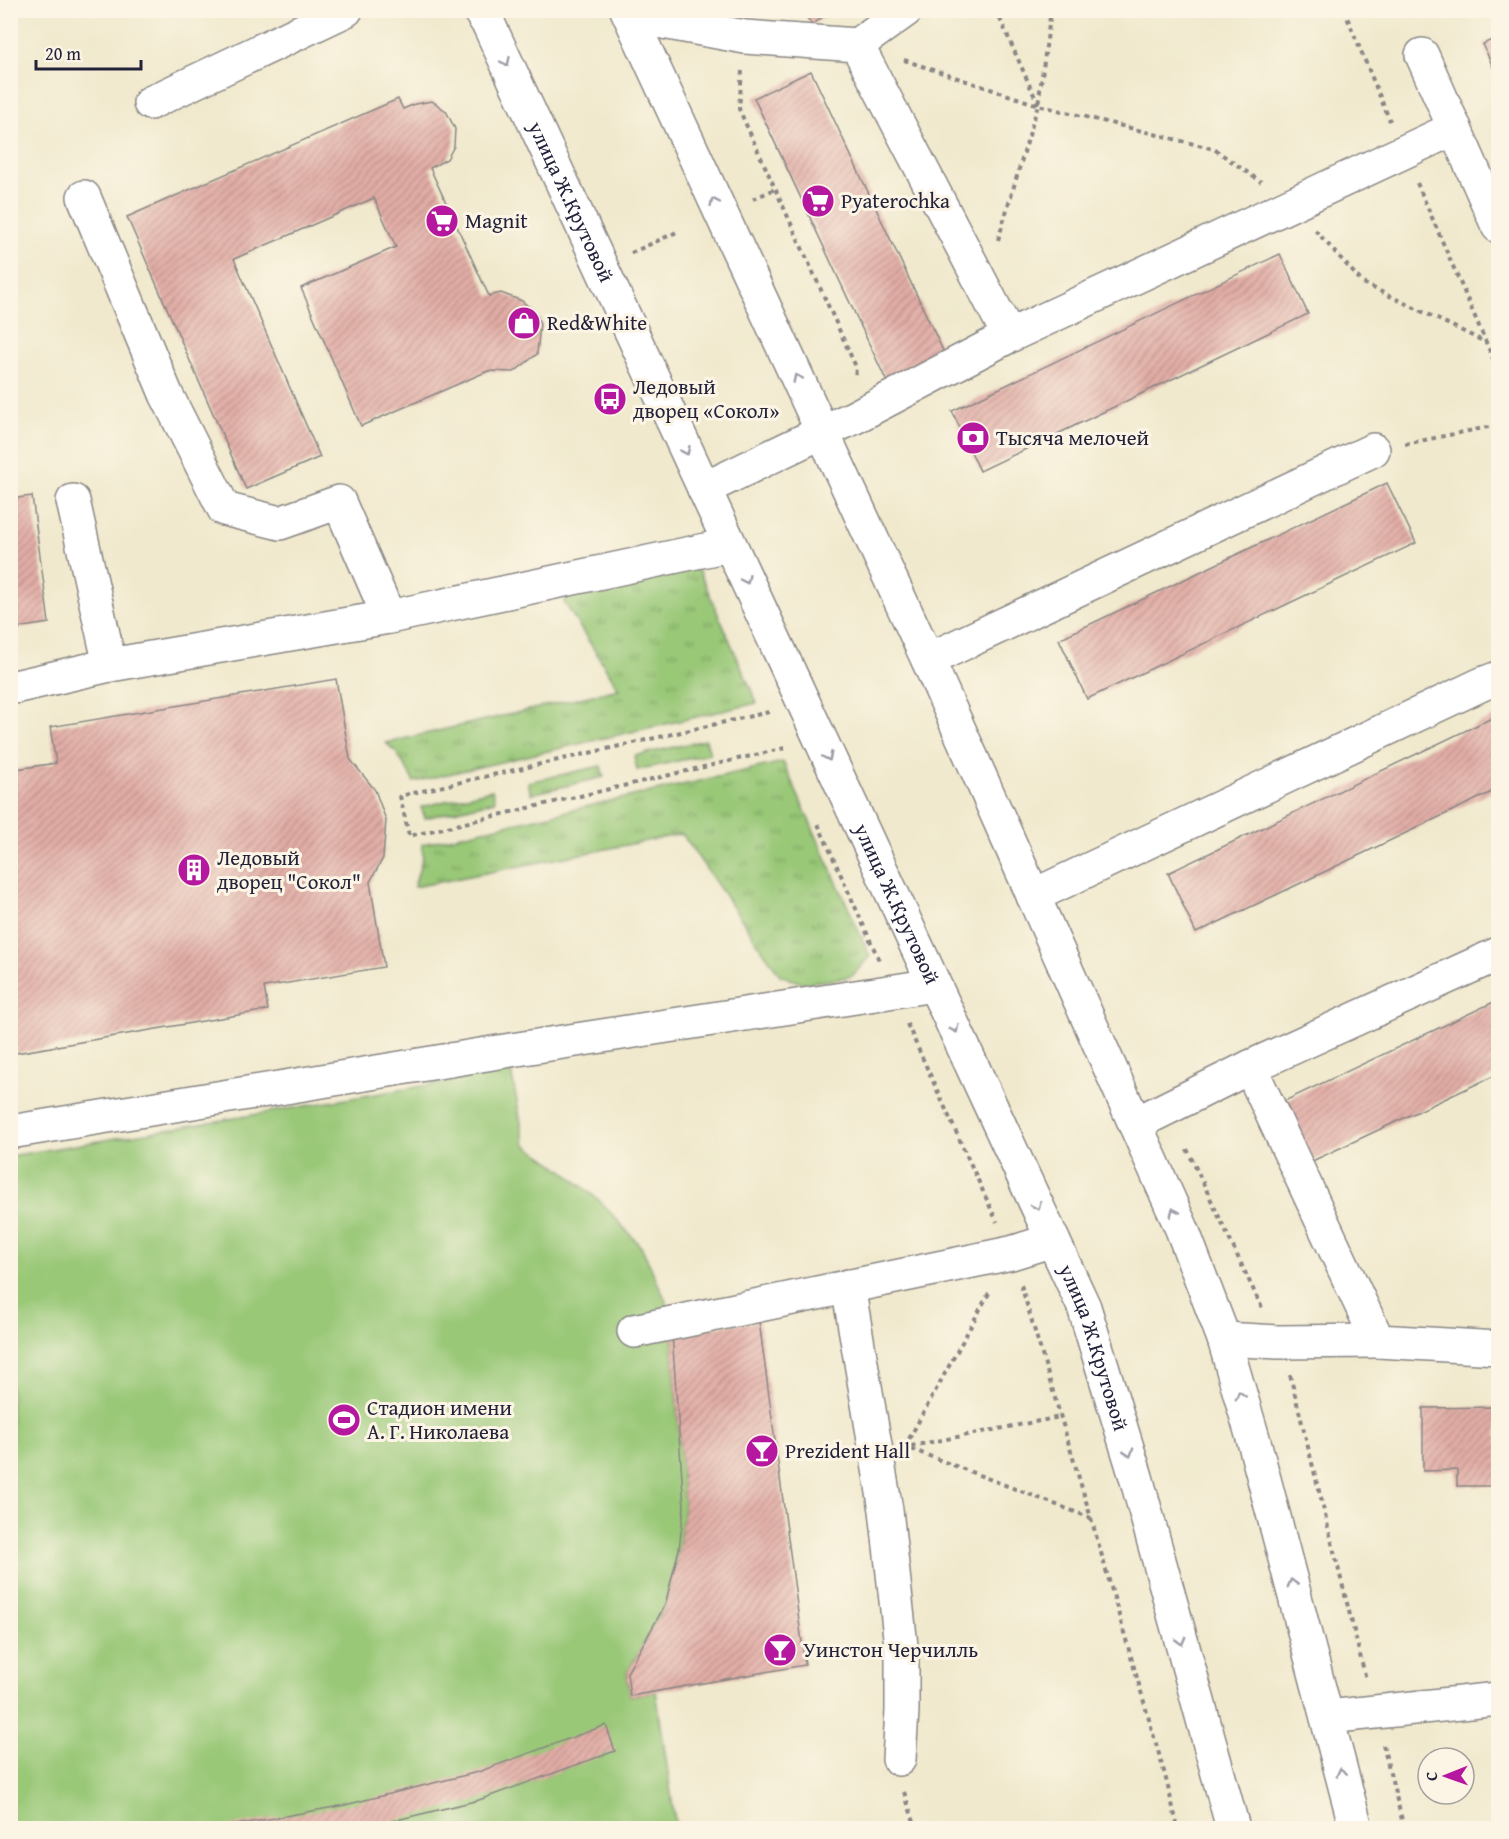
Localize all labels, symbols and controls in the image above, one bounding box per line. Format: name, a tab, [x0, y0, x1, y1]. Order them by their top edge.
scale bar	[36, 33, 141, 71]
text: 20 m	[45, 40, 81, 67]
one-way arrow	[499, 55, 511, 66]
street label: улица Ж.Крутовой	[520, 115, 622, 287]
supermarket icon: Pyaterochka	[800, 183, 836, 219]
place label: Pyaterochka	[841, 185, 950, 216]
one-way arrow	[710, 197, 722, 208]
supermarket icon: Magnit	[424, 203, 460, 239]
place label: Magnit	[465, 205, 528, 236]
shop icon: Red&White	[506, 305, 542, 341]
place label: Red&White	[547, 307, 647, 338]
place label: Ледовый дворец «Сокол»	[633, 371, 779, 426]
one-way arrow	[792, 374, 804, 385]
bus stop icon: Ледовый дворец «Сокол»	[592, 381, 628, 417]
bank icon: Тысяча мелочей	[955, 420, 991, 456]
place label: Тысяча мелочей	[996, 422, 1149, 453]
one-way arrow	[679, 444, 691, 455]
one-way arrow	[739, 574, 751, 585]
one-way arrow	[821, 751, 833, 762]
street label: улица Ж.Крутовой	[846, 817, 948, 989]
place label: Ледовый дворец "Сокол"	[217, 842, 361, 897]
building icon: Ледовый дворец "Сокол"	[176, 852, 212, 888]
one-way arrow	[947, 1023, 959, 1034]
one-way arrow	[1029, 1200, 1041, 1211]
one-way arrow	[1170, 1207, 1182, 1218]
street label: улица Ж.Крутовой	[1051, 1258, 1137, 1435]
one-way arrow	[1235, 1390, 1247, 1401]
place label: Стадион имени А. Г. Николаева	[367, 1392, 512, 1447]
sports icon: Стадион имени А. Г. Николаева	[326, 1402, 362, 1438]
bar icon: Prezident Hall	[744, 1433, 780, 1469]
place label: Prezident Hall	[785, 1435, 910, 1466]
one-way arrow	[1122, 1447, 1134, 1458]
one-way arrow	[1287, 1578, 1299, 1589]
bar icon: Уинстон Черчилль	[762, 1632, 798, 1668]
place label: Уинстон Черчилль	[803, 1634, 978, 1665]
one-way arrow	[1174, 1635, 1186, 1646]
north arrow	[1416, 1746, 1476, 1806]
one-way arrow	[1336, 1767, 1349, 1777]
text: С	[1419, 1772, 1443, 1781]

